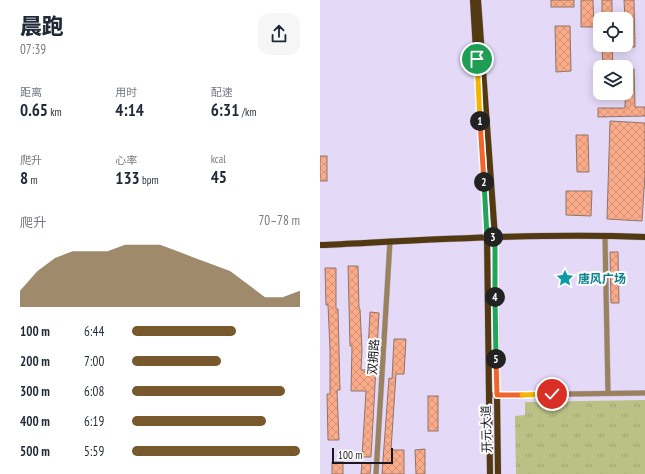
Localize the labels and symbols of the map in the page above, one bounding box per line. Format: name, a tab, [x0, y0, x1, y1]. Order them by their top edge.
pin	[460, 42, 494, 76]
pin: 1	[470, 111, 490, 131]
pin: 2	[474, 172, 494, 192]
pin: 3	[483, 227, 503, 247]
place icon: 唐风广场	[555, 268, 575, 288]
place label: 唐风广场	[578, 271, 626, 286]
pin: 4	[485, 287, 505, 307]
street label: 双拥路	[364, 339, 382, 375]
pin: 5	[486, 349, 506, 369]
pin	[535, 377, 569, 411]
street label: 开元大道	[478, 405, 494, 453]
scale bar	[332, 446, 393, 465]

